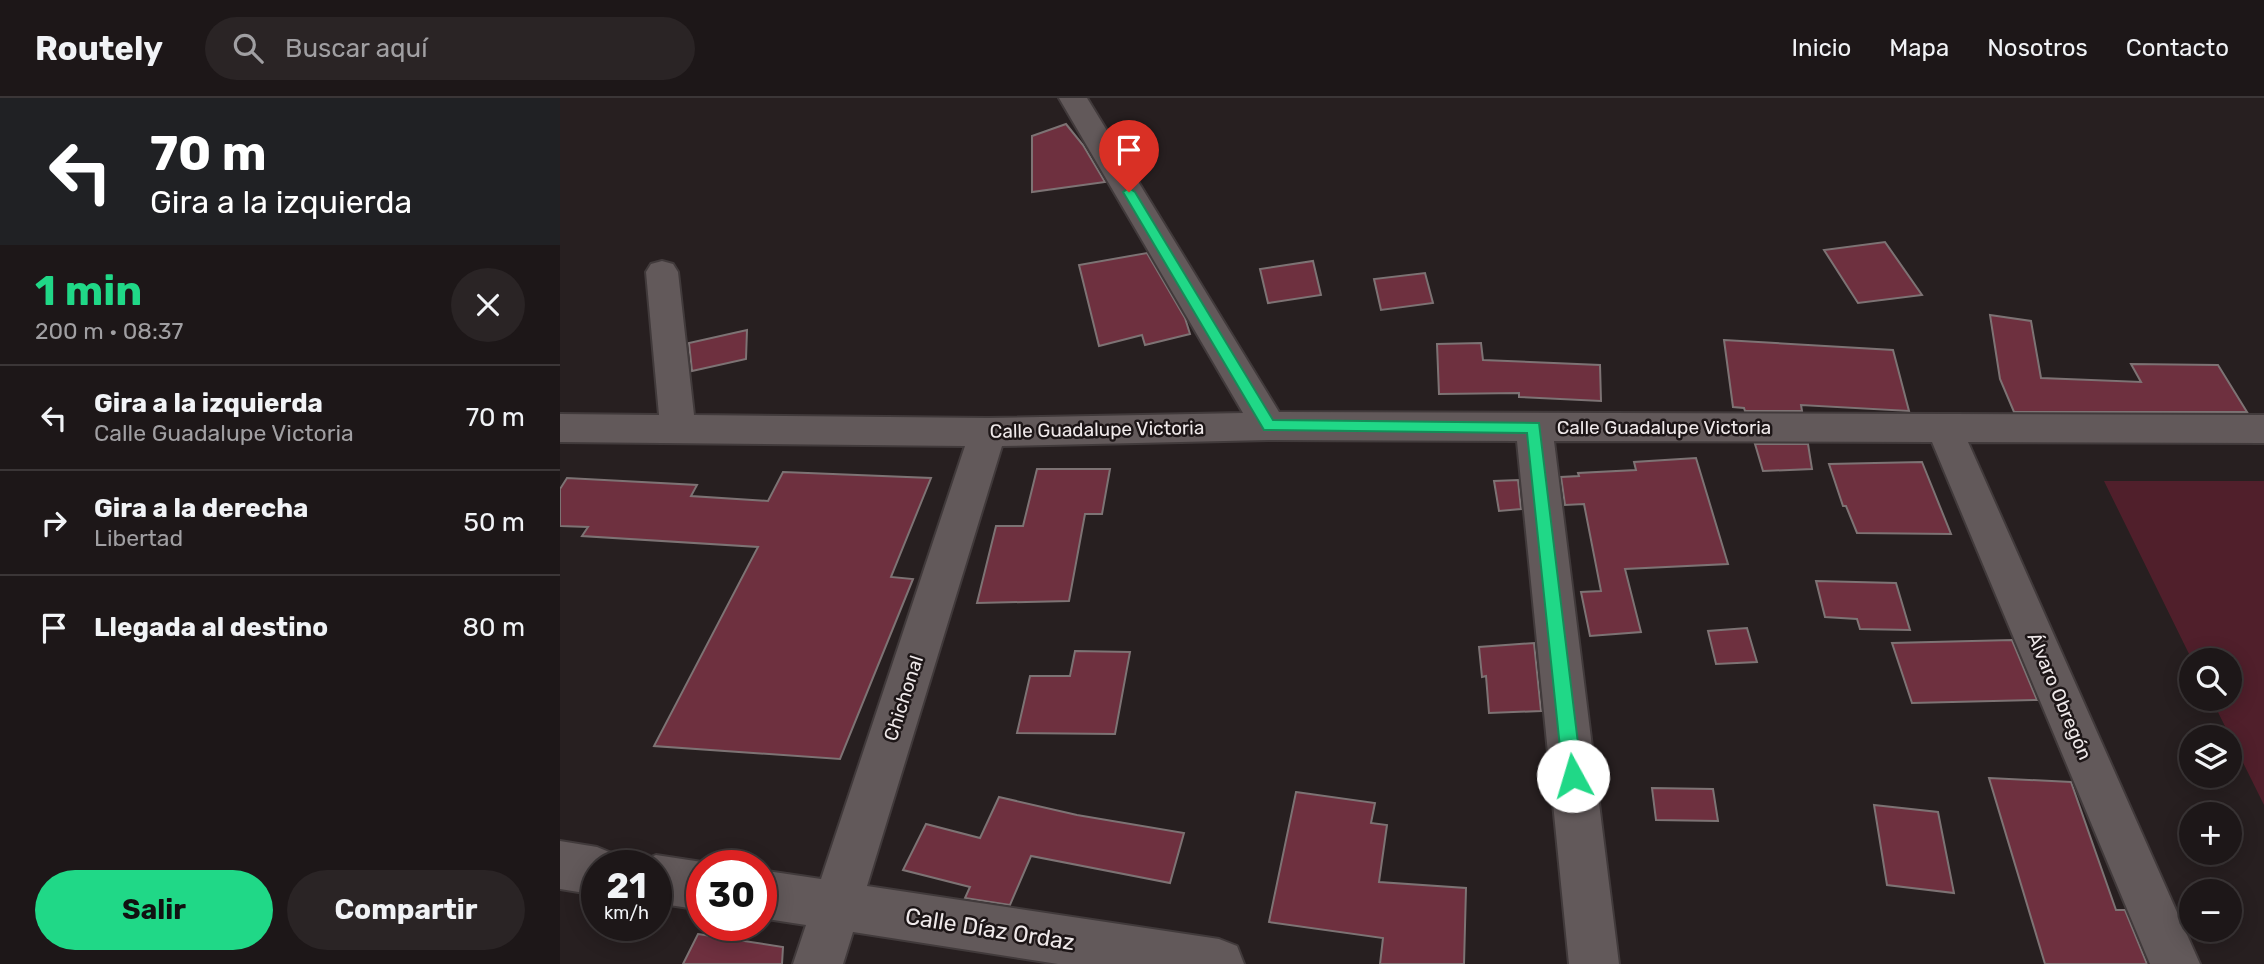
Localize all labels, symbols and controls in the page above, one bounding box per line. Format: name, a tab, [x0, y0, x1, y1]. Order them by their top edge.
search box	[205, 17, 695, 80]
text: Routely	[35, 29, 163, 68]
icon: search	[229, 29, 267, 67]
text: Buscar aquí	[285, 33, 428, 64]
text: Inicio	[1792, 34, 1851, 62]
text: Mapa	[1889, 34, 1949, 62]
text: Nosotros	[1987, 34, 2088, 62]
text: Contacto	[2126, 34, 2229, 62]
pin	[1099, 120, 1159, 192]
text: 70 m	[150, 124, 267, 182]
icon: left	[35, 126, 126, 217]
icon: arrive	[1110, 131, 1148, 169]
text: Gira a la izquierda	[150, 183, 412, 221]
text: 1 min	[35, 266, 142, 316]
button: close	[451, 268, 525, 342]
text: 200 m · 08:37	[35, 317, 183, 345]
text: Gira a la izquierda	[94, 388, 323, 419]
icon: left	[35, 399, 73, 437]
text: 70 m	[466, 402, 525, 433]
street label: Calle Guadalupe Victoria	[990, 416, 1204, 443]
street label: Calle Guadalupe Victoria	[1557, 416, 1771, 439]
text: Calle Guadalupe Victoria	[94, 419, 354, 447]
text: Gira a la derecha	[94, 493, 308, 524]
icon: right	[35, 504, 73, 542]
text: 50 m	[464, 507, 525, 538]
text: Libertad	[94, 524, 183, 552]
icon: arrive	[35, 609, 73, 647]
text: Llegada al destino	[94, 612, 328, 643]
text: 80 m	[462, 612, 525, 643]
street label: Álvaro Obregón	[2022, 629, 2097, 763]
map controls	[2179, 648, 2242, 942]
button: search	[2179, 648, 2242, 711]
street label: Chichonal	[879, 653, 928, 744]
button: layers	[2179, 725, 2242, 788]
position arrow	[1536, 739, 1610, 813]
button: +	[2179, 802, 2242, 865]
speed limit sign: 30	[686, 850, 777, 941]
text: 21	[606, 865, 647, 907]
button: Salir	[35, 870, 273, 950]
button: Compartir	[287, 870, 525, 950]
button: −	[2179, 879, 2242, 942]
text: km/h	[604, 902, 649, 924]
street label: Calle Díaz Ordaz	[903, 902, 1077, 956]

